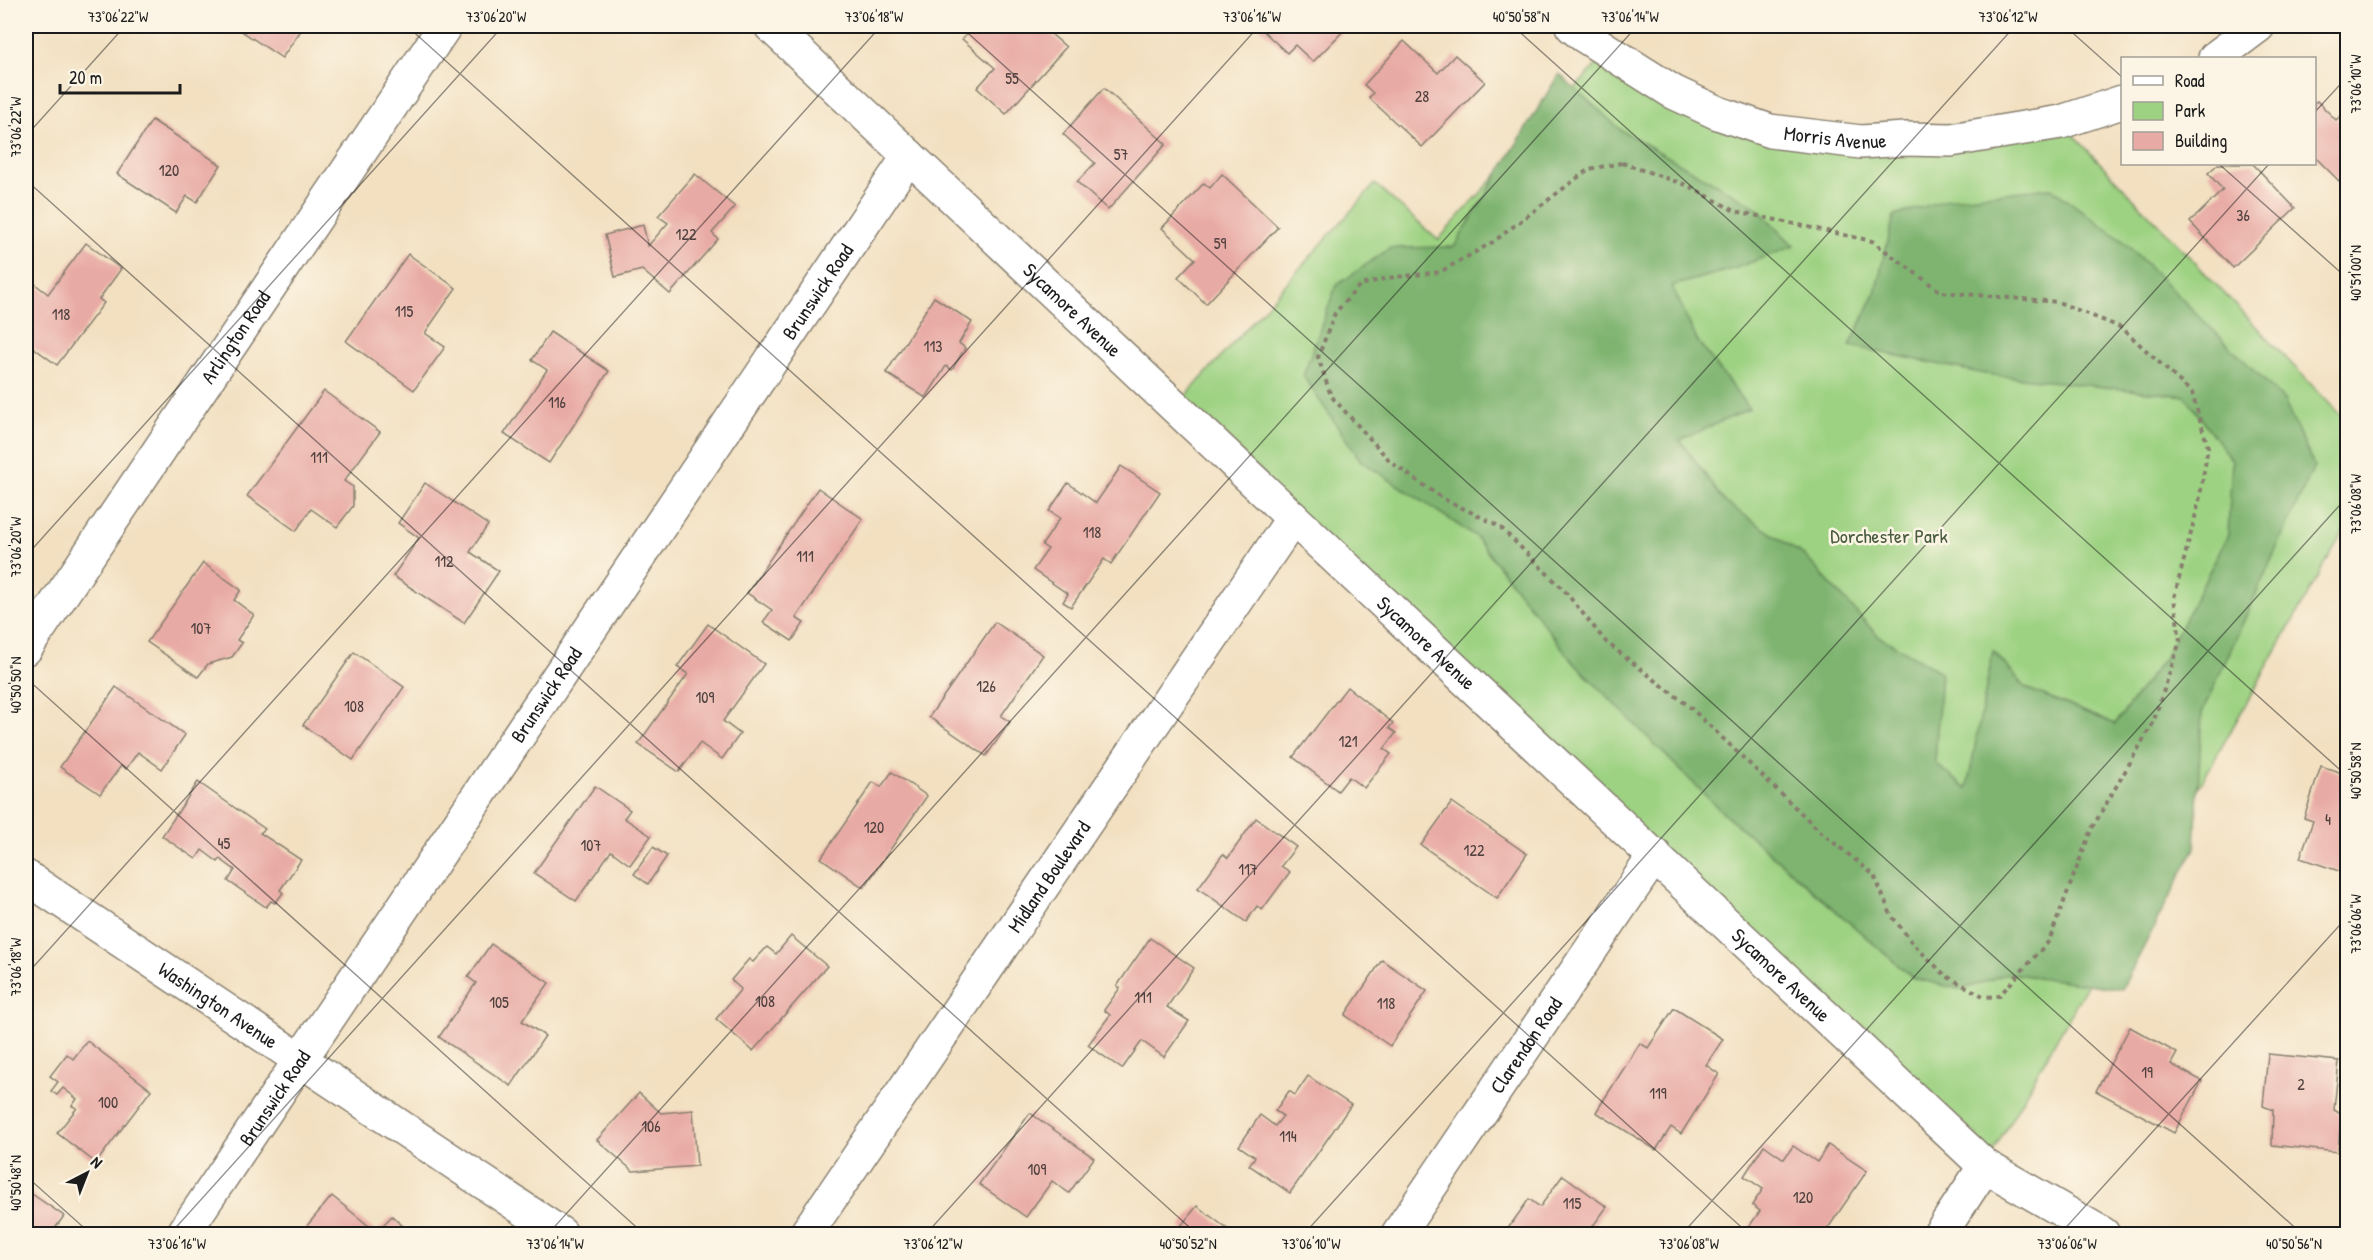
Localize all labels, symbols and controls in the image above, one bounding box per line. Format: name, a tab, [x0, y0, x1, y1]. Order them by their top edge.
text: 73°06'22"W	[88, 6, 149, 27]
text: 73°06'20"W	[466, 6, 527, 27]
text: 73°06'18"W	[845, 6, 904, 27]
text: 73°06'16"W	[1223, 6, 1282, 27]
text: 40°50'58"N	[1493, 6, 1549, 27]
text: 73°06'14"W	[1601, 6, 1660, 27]
text: 73°06'12"W	[1978, 6, 2038, 27]
text: 73°06'10"W	[2345, 54, 2366, 113]
scale bar	[60, 57, 180, 95]
legend	[2121, 57, 2316, 165]
text: 20 m	[69, 65, 102, 90]
house number: 55	[1005, 67, 1019, 89]
text: Road	[2175, 68, 2205, 93]
house number: 28	[1415, 85, 1429, 107]
text: 73°06'22"W	[5, 96, 26, 157]
text: Park	[2175, 98, 2206, 123]
street label: Morris Avenue	[1782, 119, 1887, 155]
text: Building	[2175, 128, 2227, 153]
house number: 57	[1114, 143, 1128, 165]
house number: 120	[159, 159, 179, 181]
house number: 36	[2236, 204, 2250, 226]
house number: 122	[676, 223, 697, 245]
house number: 59	[1214, 232, 1226, 254]
street label: Brunswick Road	[775, 238, 859, 345]
text: 40°51'00"N	[2345, 245, 2366, 301]
street label: Sycamore Avenue	[1018, 257, 1128, 363]
street label: Arlington Road	[194, 285, 276, 388]
house number: 115	[395, 300, 413, 322]
house number: 118	[52, 303, 70, 325]
house number: 113	[924, 335, 942, 357]
house number: 116	[548, 391, 566, 413]
house number: 111	[310, 446, 328, 468]
text: 73°06'08"W	[2345, 473, 2366, 534]
text: 73°06'20"W	[5, 516, 26, 577]
house number: 118	[1083, 521, 1101, 543]
park label: Dorchester Park	[1830, 522, 1948, 549]
house number: 111	[796, 545, 814, 567]
house number: 112	[434, 550, 454, 572]
street label: Sycamore Avenue	[1371, 590, 1482, 695]
house number: 107	[191, 617, 212, 639]
street label: Brunswick Road	[504, 641, 588, 748]
text: 40°50'50"N	[5, 657, 26, 713]
house number: 126	[976, 675, 996, 697]
house number: 109	[696, 686, 715, 708]
house number: 108	[344, 695, 364, 717]
house number: 121	[1338, 730, 1358, 752]
text: 40°50'58"N	[2345, 743, 2366, 799]
house number: 4	[2325, 808, 2331, 830]
street label: Midland Boulevard	[1001, 815, 1096, 938]
house number: 120	[864, 816, 884, 838]
house number: 45	[218, 832, 231, 854]
house number: 107	[581, 834, 602, 856]
house number: 122	[1464, 839, 1485, 861]
house number: 117	[1238, 858, 1258, 880]
text: 73°06'06"W	[2345, 894, 2366, 954]
street label: Sycamore Avenue	[1726, 922, 1837, 1028]
text: 73°06'18"W	[5, 937, 26, 996]
street label: Washington Avenue	[154, 955, 283, 1054]
house number: 111	[1134, 986, 1152, 1008]
house number: 108	[755, 990, 775, 1012]
house number: 105	[489, 991, 509, 1013]
street label: Clarendon Road	[1483, 991, 1568, 1099]
house number: 118	[1377, 992, 1395, 1014]
street label: Brunswick Road	[232, 1044, 316, 1151]
house number: 19	[2141, 1061, 2153, 1083]
house number: 2	[2297, 1073, 2305, 1095]
house number: 119	[1649, 1082, 1667, 1104]
house number: 100	[98, 1091, 118, 1113]
house number: 106	[641, 1115, 661, 1137]
house number: 114	[1279, 1125, 1297, 1147]
north arrow	[57, 1143, 117, 1203]
text: N	[87, 1151, 108, 1173]
text: 40°50'48"N	[5, 1155, 26, 1211]
house number: 109	[1028, 1158, 1047, 1180]
house number: 120	[1793, 1186, 1813, 1208]
house number: 115	[1563, 1192, 1581, 1214]
text: 73°06'16"W	[148, 1233, 207, 1254]
text: 73°06'14"W	[526, 1233, 585, 1254]
text: 73°06'12"W	[903, 1233, 963, 1254]
text: 40°50'52"N	[1159, 1233, 1217, 1254]
text: 73°06'10"W	[1282, 1233, 1341, 1254]
text: 73°06'08"W	[1659, 1233, 1720, 1254]
text: 73°06'06"W	[2037, 1233, 2097, 1254]
text: 40°50'56"N	[2266, 1233, 2322, 1254]

